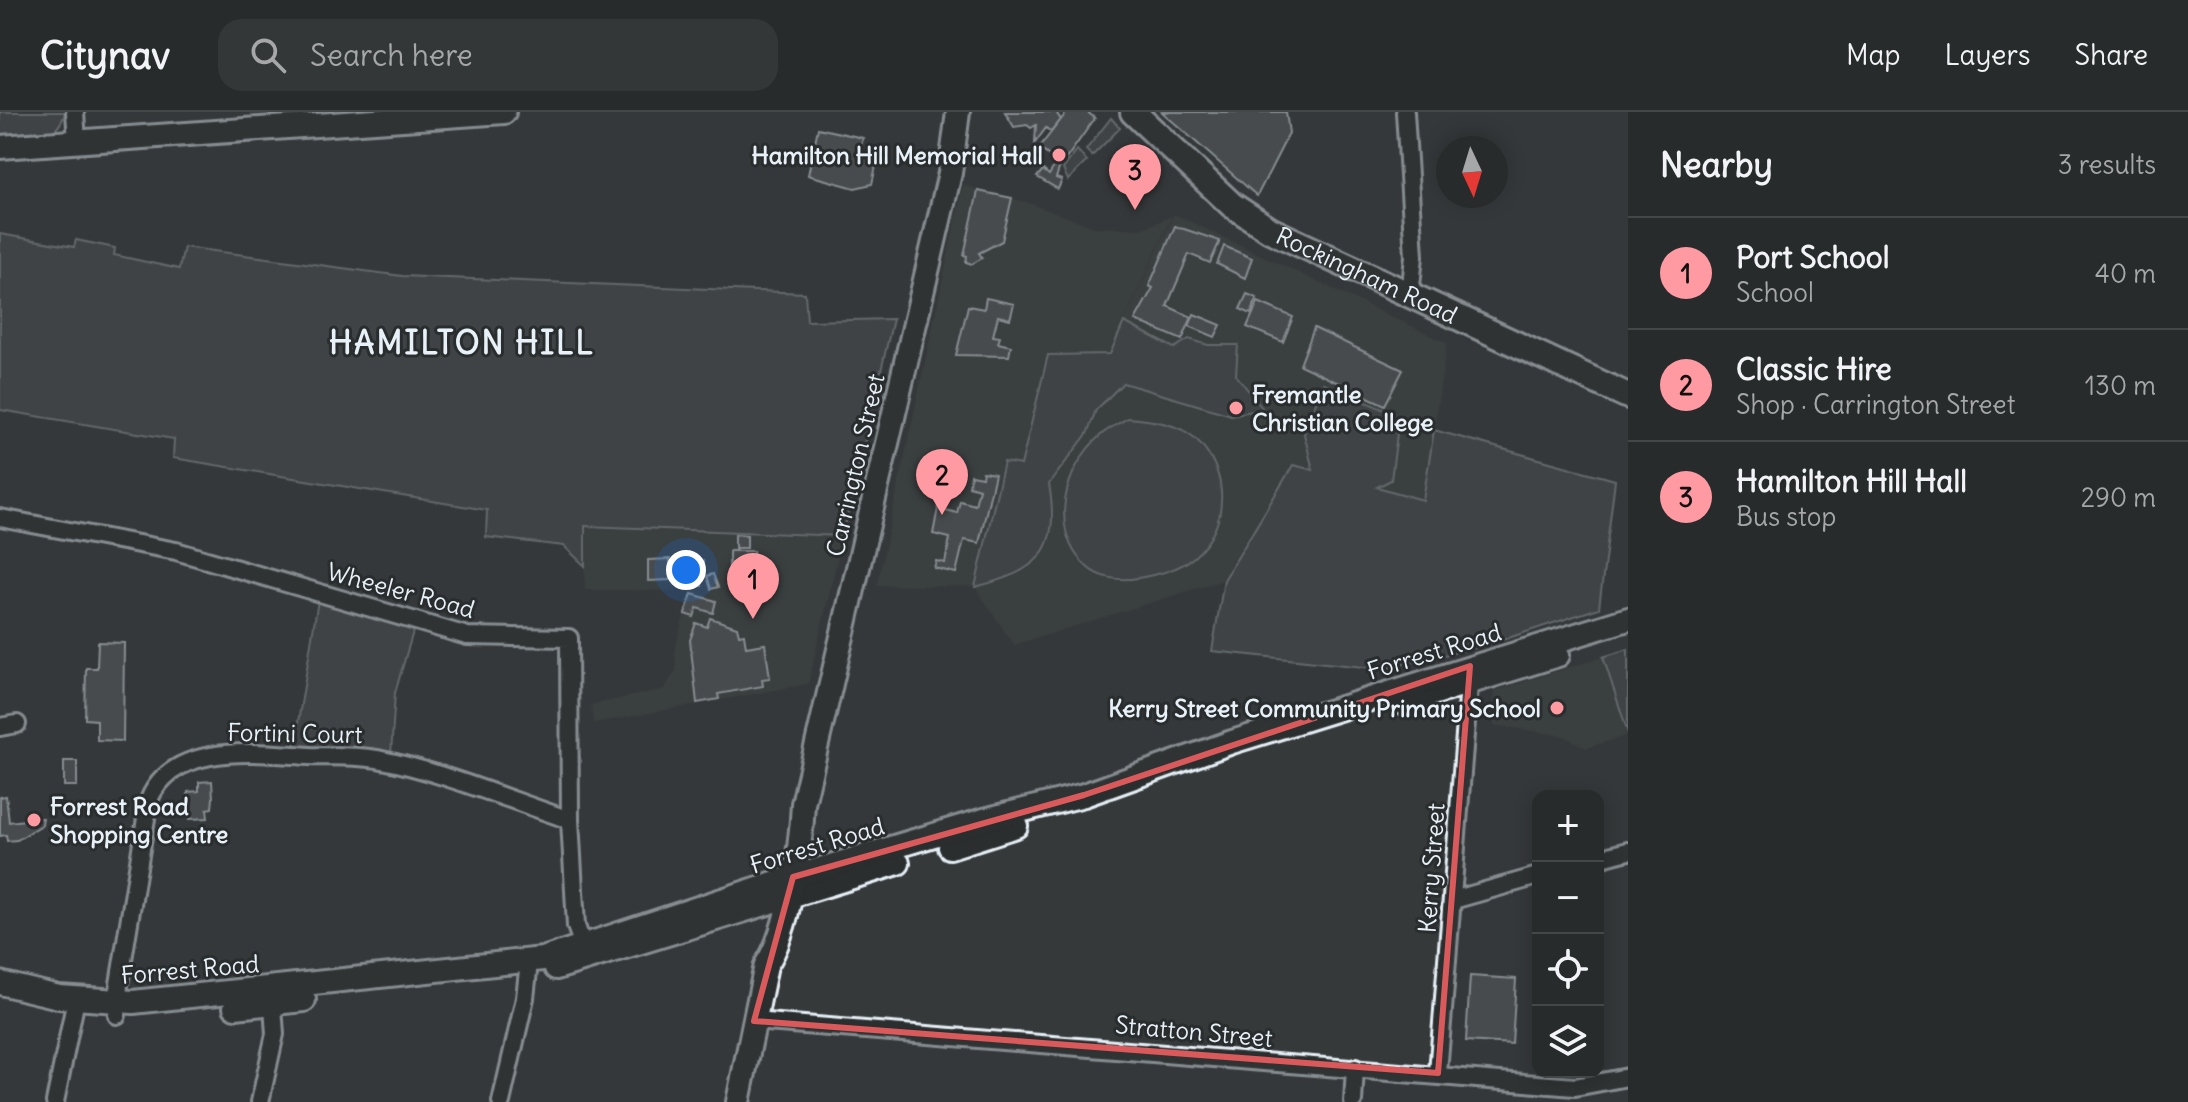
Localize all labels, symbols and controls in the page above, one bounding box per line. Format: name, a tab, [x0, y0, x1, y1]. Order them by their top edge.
search box	[218, 19, 778, 91]
text: Citynav	[40, 32, 170, 79]
icon: search	[246, 33, 290, 77]
text: Search here	[310, 36, 473, 74]
text: Map	[1846, 37, 1901, 73]
text: Layers	[1945, 37, 2031, 73]
text: Share	[2075, 37, 2148, 73]
north arrow	[1436, 136, 1508, 208]
place label: Hamilton Hill Memorial Hall	[752, 140, 1043, 170]
text: Nearby	[1660, 143, 1773, 186]
pin: 3	[1109, 144, 1161, 210]
marker: Hamilton Hill Memorial Hall	[1050, 146, 1068, 164]
text: 3 results	[2058, 148, 2156, 181]
street label: Rockingham Road	[1271, 220, 1462, 330]
text: Port School	[1736, 238, 1889, 276]
text: 1	[1681, 257, 1691, 290]
text: 40 m	[2095, 257, 2156, 290]
text: School	[1736, 276, 1814, 309]
district label: HAMILTON HILL	[329, 322, 595, 363]
text: Classic Hire	[1736, 350, 1892, 388]
text: 2	[1679, 369, 1693, 402]
text: 130 m	[2085, 369, 2156, 402]
street label: Carrington Street	[819, 371, 891, 559]
place label: Fremantle Christian College	[1252, 379, 1434, 437]
text: Shop · Carrington Street	[1736, 388, 2015, 421]
marker: Fremantle Christian College	[1227, 399, 1245, 417]
pin: 2	[916, 449, 968, 515]
text: Hamilton Hill Hall	[1736, 462, 1967, 500]
text: 3	[1679, 481, 1693, 514]
text: 290 m	[2081, 481, 2156, 514]
text: Bus stop	[1736, 500, 1836, 533]
your location	[666, 550, 706, 590]
pin: 1	[727, 553, 779, 619]
street label: Wheeler Road	[324, 556, 478, 624]
street label: Forrest Road	[1363, 616, 1505, 686]
place label: Kerry Street Community Primary School	[1108, 693, 1541, 723]
marker: Kerry Street Community Primary School	[1548, 699, 1566, 717]
street label: Fortini Court	[227, 717, 363, 749]
map controls	[1532, 790, 1604, 1078]
button: +	[1532, 790, 1604, 862]
place label: Forrest Road Shopping Centre	[50, 791, 228, 849]
street label: Kerry Street	[1411, 802, 1451, 934]
street label: Forrest Road	[746, 810, 888, 880]
marker: Forrest Road Shopping Centre	[25, 811, 43, 829]
button: −	[1532, 862, 1604, 934]
button: locate	[1532, 934, 1604, 1006]
street label: Forrest Road	[120, 948, 260, 990]
button: layers	[1532, 1006, 1604, 1078]
street label: Stratton Street	[1114, 1009, 1274, 1053]

